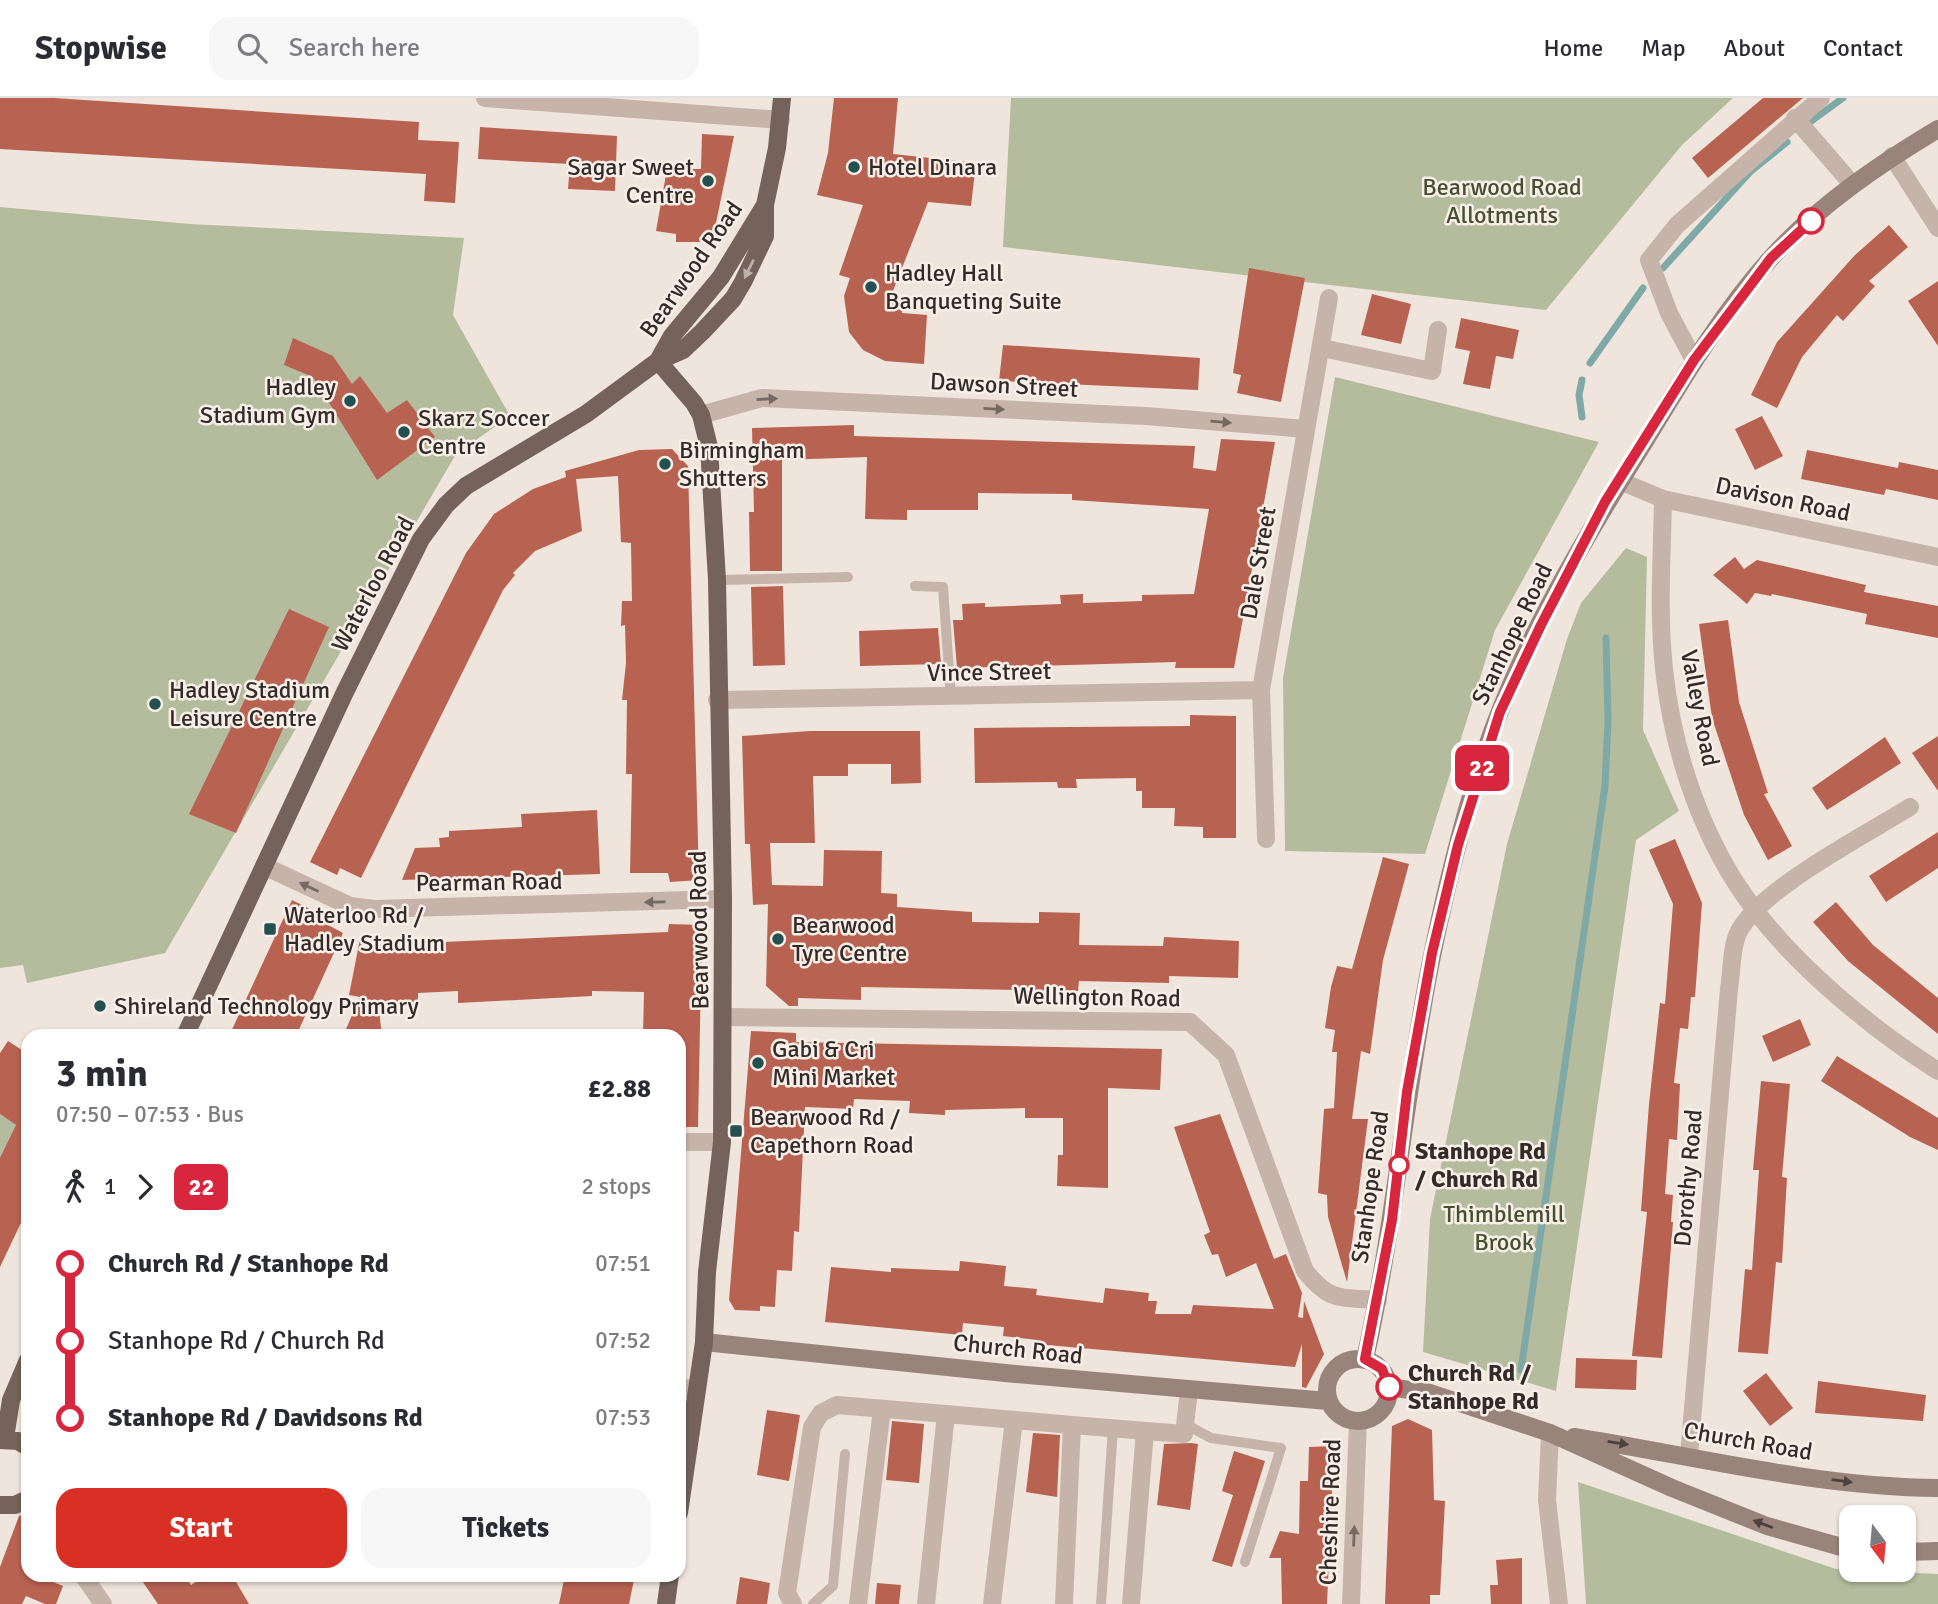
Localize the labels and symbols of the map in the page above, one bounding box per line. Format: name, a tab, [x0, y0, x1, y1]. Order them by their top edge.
place label: Sagar Sweet Centre	[567, 152, 694, 210]
place label: Hotel Dinara	[868, 152, 997, 182]
marker: Hotel Dinara	[846, 159, 862, 175]
park label: Bearwood Road Allotments	[1422, 172, 1582, 230]
marker: Sagar Sweet Centre	[700, 173, 716, 189]
street label: Bearwood Road	[633, 195, 749, 343]
unlabelled marker	[1798, 208, 1824, 234]
place label: Hadley Hall Banqueting Suite	[885, 258, 1062, 316]
one-way arrow	[744, 259, 755, 279]
marker: Hadley Hall Banqueting Suite	[863, 279, 879, 295]
street label: Dawson Street	[929, 366, 1079, 404]
place label: Hadley Stadium Gym	[200, 372, 336, 430]
marker: Hadley Stadium Gym	[342, 393, 358, 409]
one-way arrow	[756, 394, 778, 405]
place label: Skarz Soccer Centre	[418, 403, 550, 461]
one-way arrow	[984, 403, 1006, 414]
one-way arrow	[1211, 417, 1233, 428]
marker: Skarz Soccer Centre	[396, 424, 412, 440]
place label: Birmingham Shutters	[679, 435, 805, 493]
marker: Birmingham Shutters	[657, 456, 673, 472]
street label: Davison Road	[1713, 470, 1853, 528]
street label: Dale Street	[1233, 504, 1283, 622]
street label: Waterloo Road	[325, 511, 421, 657]
street label: Stanhope Road	[1465, 558, 1559, 710]
street label: Valley Road	[1674, 647, 1726, 769]
street label: Vince Street	[927, 656, 1051, 688]
place label: Hadley Stadium Leisure Centre	[169, 675, 330, 733]
marker: Hadley Stadium Leisure Centre	[147, 696, 163, 712]
line badge: 22	[1450, 745, 1514, 791]
street label: Bearwood Road	[683, 850, 715, 1010]
street label: Pearman Road	[415, 866, 563, 898]
one-way arrow	[299, 881, 320, 892]
one-way arrow	[644, 897, 666, 908]
place label: Waterloo Rd / Hadley Stadium	[284, 900, 445, 958]
place label: Bearwood Tyre Centre	[792, 910, 907, 968]
marker: Waterloo Rd / Hadley Stadium	[262, 921, 278, 937]
marker: Bearwood Tyre Centre	[770, 931, 786, 947]
street label: Wellington Road	[1013, 981, 1181, 1013]
place label: Shireland Technology Primary	[114, 991, 419, 1021]
marker: Shireland Technology Primary	[92, 998, 108, 1014]
place label: Gabi & Cri Mini Market	[772, 1034, 895, 1092]
marker: Gabi & Cri Mini Market	[750, 1055, 766, 1071]
place label: Bearwood Rd / Capethorn Road	[750, 1102, 914, 1160]
street label: Dorothy Road	[1667, 1108, 1709, 1248]
street label: Stanhope Road	[1344, 1109, 1396, 1265]
marker: Bearwood Rd / Capethorn Road	[728, 1123, 744, 1139]
place label: Stanhope Rd / Church Rd	[1415, 1136, 1546, 1194]
marker: Stanhope Rd / Church Rd	[1389, 1155, 1409, 1175]
park label: Thimblemill Brook	[1443, 1199, 1565, 1257]
street label: Church Road	[952, 1327, 1084, 1371]
place label: Church Rd / Stanhope Rd	[1408, 1358, 1539, 1416]
marker: Church Rd / Stanhope Rd	[1376, 1374, 1402, 1400]
street label: Church Road	[1681, 1415, 1815, 1467]
street label: Cheshire Road	[1312, 1438, 1348, 1586]
one-way arrow	[1607, 1438, 1629, 1449]
one-way arrow	[1831, 1475, 1853, 1486]
north arrow	[1839, 1505, 1916, 1582]
one-way arrow	[1752, 1518, 1773, 1529]
one-way arrow	[1348, 1525, 1359, 1547]

